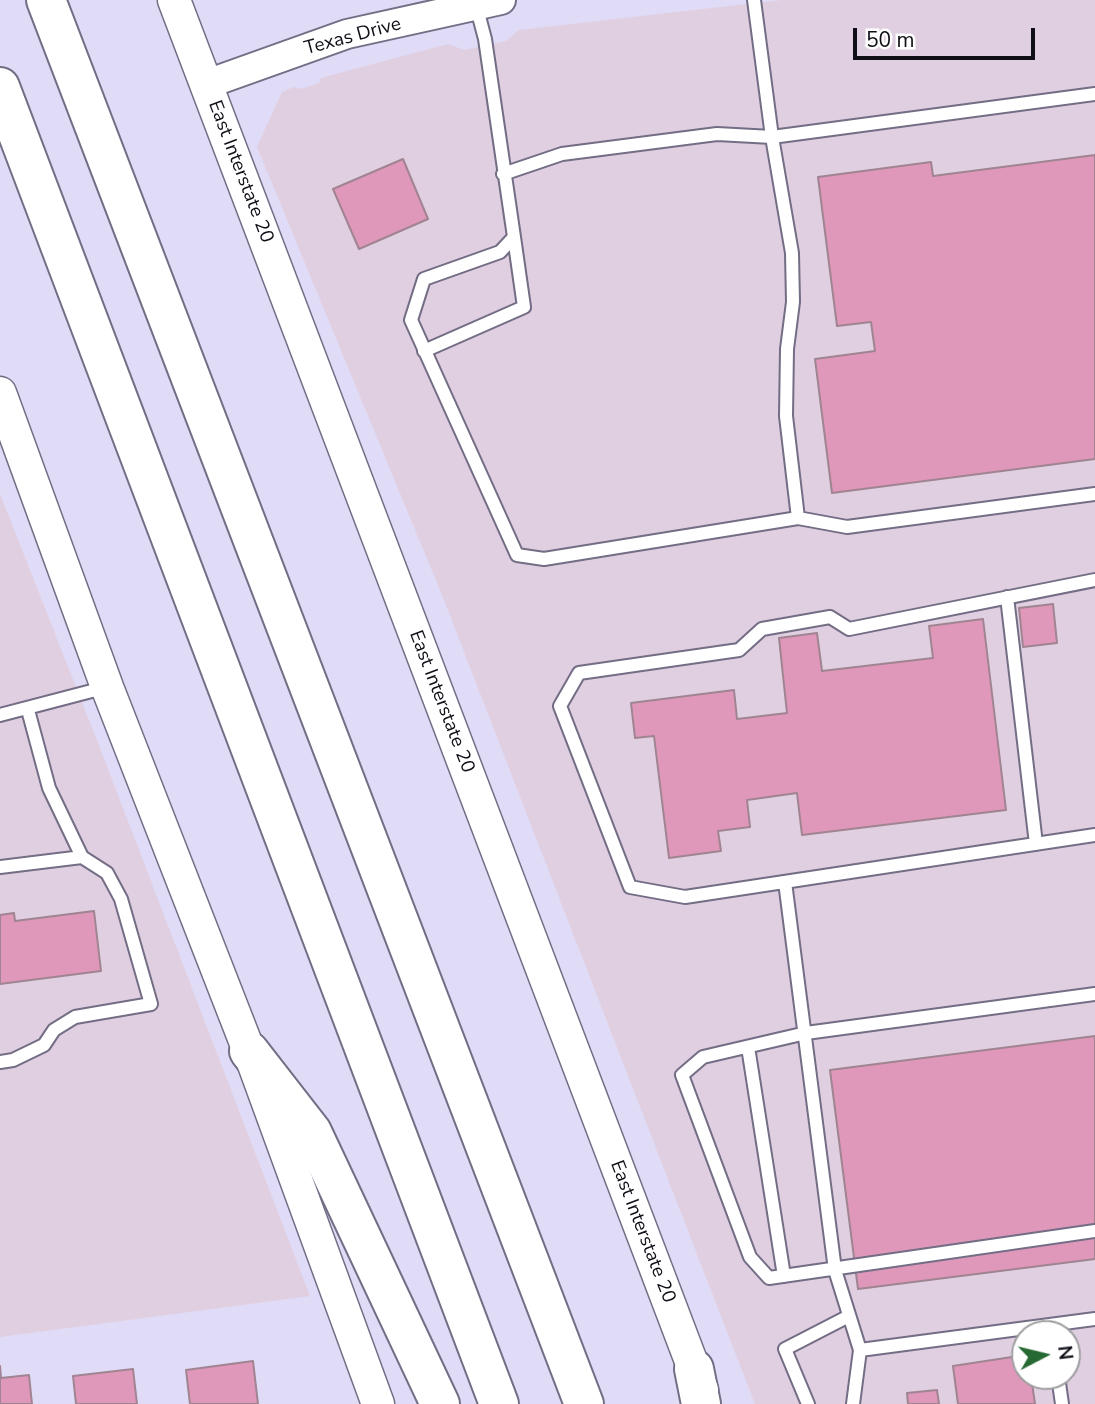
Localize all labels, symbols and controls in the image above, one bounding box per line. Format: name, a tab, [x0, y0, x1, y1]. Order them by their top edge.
street label: Texas Drive	[302, 13, 404, 61]
scale bar	[857, 14, 1039, 58]
text: 50 m	[866, 26, 915, 54]
street label: East Interstate 20	[202, 98, 278, 246]
street label: East Interstate 20	[403, 628, 479, 776]
street label: East Interstate 20	[604, 1158, 680, 1306]
north arrow	[1011, 1320, 1081, 1390]
text: N	[1051, 1344, 1079, 1361]

